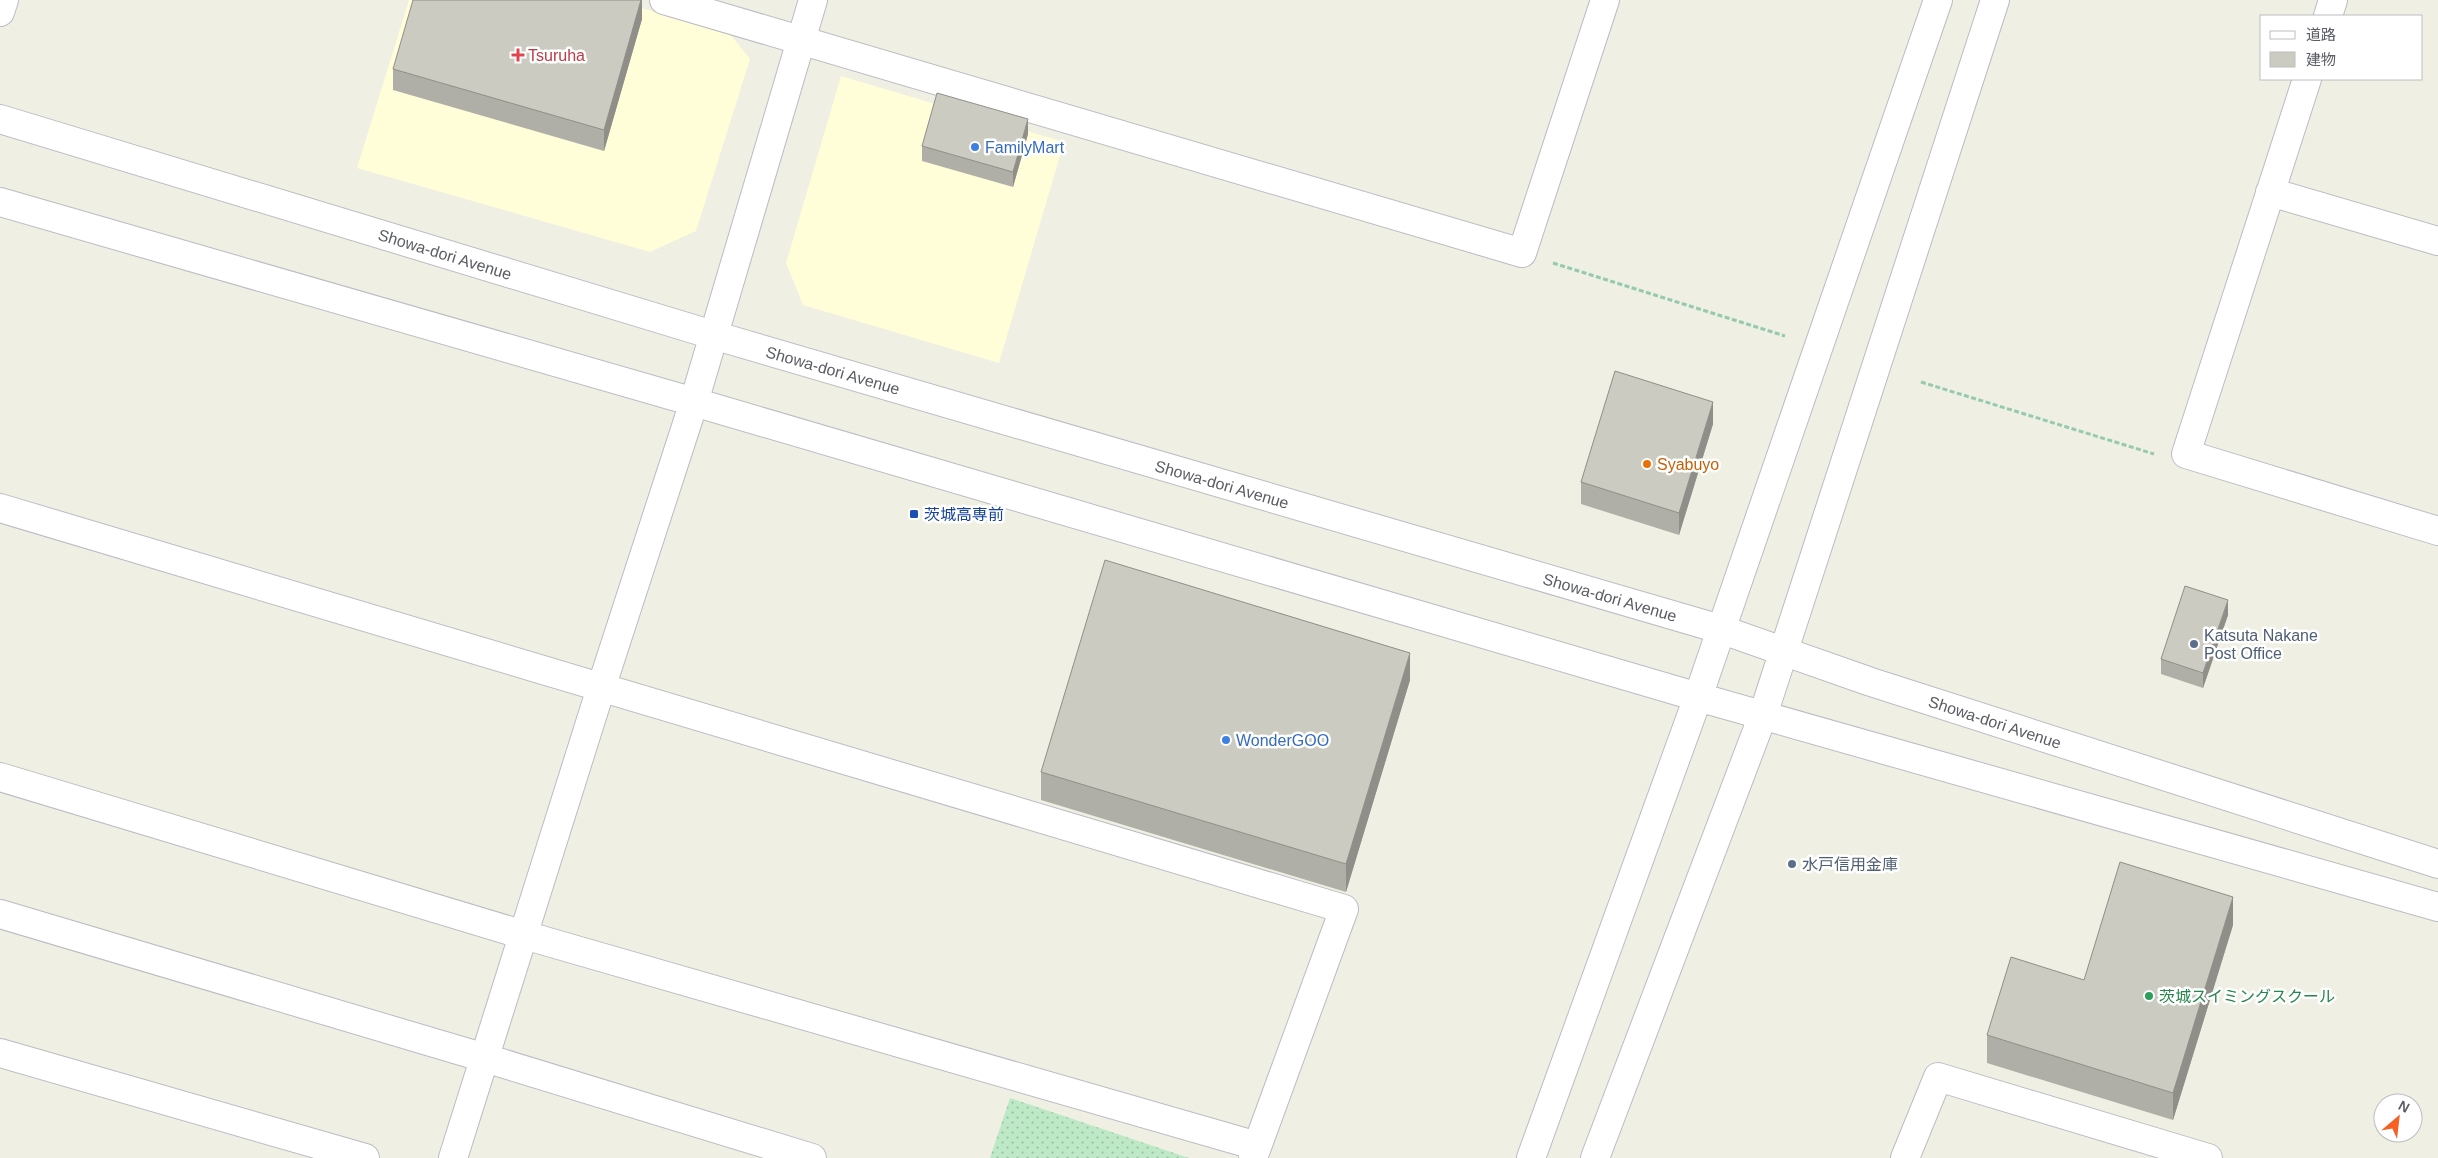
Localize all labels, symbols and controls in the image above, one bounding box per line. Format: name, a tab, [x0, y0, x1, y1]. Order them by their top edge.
legend	[2260, 15, 2423, 80]
text: 道路	[2306, 26, 2336, 43]
place label: Tsuruha	[528, 47, 585, 64]
marker: Tsuruha	[512, 49, 524, 61]
text: 建物	[2306, 51, 2336, 68]
place label: FamilyMart	[985, 139, 1065, 156]
marker: FamilyMart	[969, 141, 981, 153]
street label: Showa-dori Avenue	[376, 226, 514, 283]
street label: Showa-dori Avenue	[764, 343, 902, 398]
place label: Syabuyo	[1657, 456, 1719, 473]
street label: Showa-dori Avenue	[1153, 457, 1291, 512]
marker: Syabuyo	[1641, 458, 1653, 470]
place label: 茨城高専前	[924, 506, 1004, 523]
marker: 茨城高専前	[908, 508, 920, 520]
street label: Showa-dori Avenue	[1541, 570, 1679, 625]
place label: Katsuta Nakane Post Office	[2204, 627, 2318, 662]
marker: Katsuta Nakane Post Office	[2188, 638, 2200, 650]
street label: Showa-dori Avenue	[1926, 693, 2063, 752]
place label: WonderGOO	[1236, 732, 1329, 749]
marker: WonderGOO	[1220, 734, 1232, 746]
place label: 水戸信用金庫	[1802, 856, 1898, 873]
marker: 水戸信用金庫	[1786, 858, 1798, 870]
place label: 茨城スイミングスクール	[2159, 988, 2335, 1005]
marker: 茨城スイミングスクール	[2143, 990, 2155, 1002]
north arrow	[2373, 1093, 2423, 1143]
text: N	[2396, 1097, 2412, 1116]

